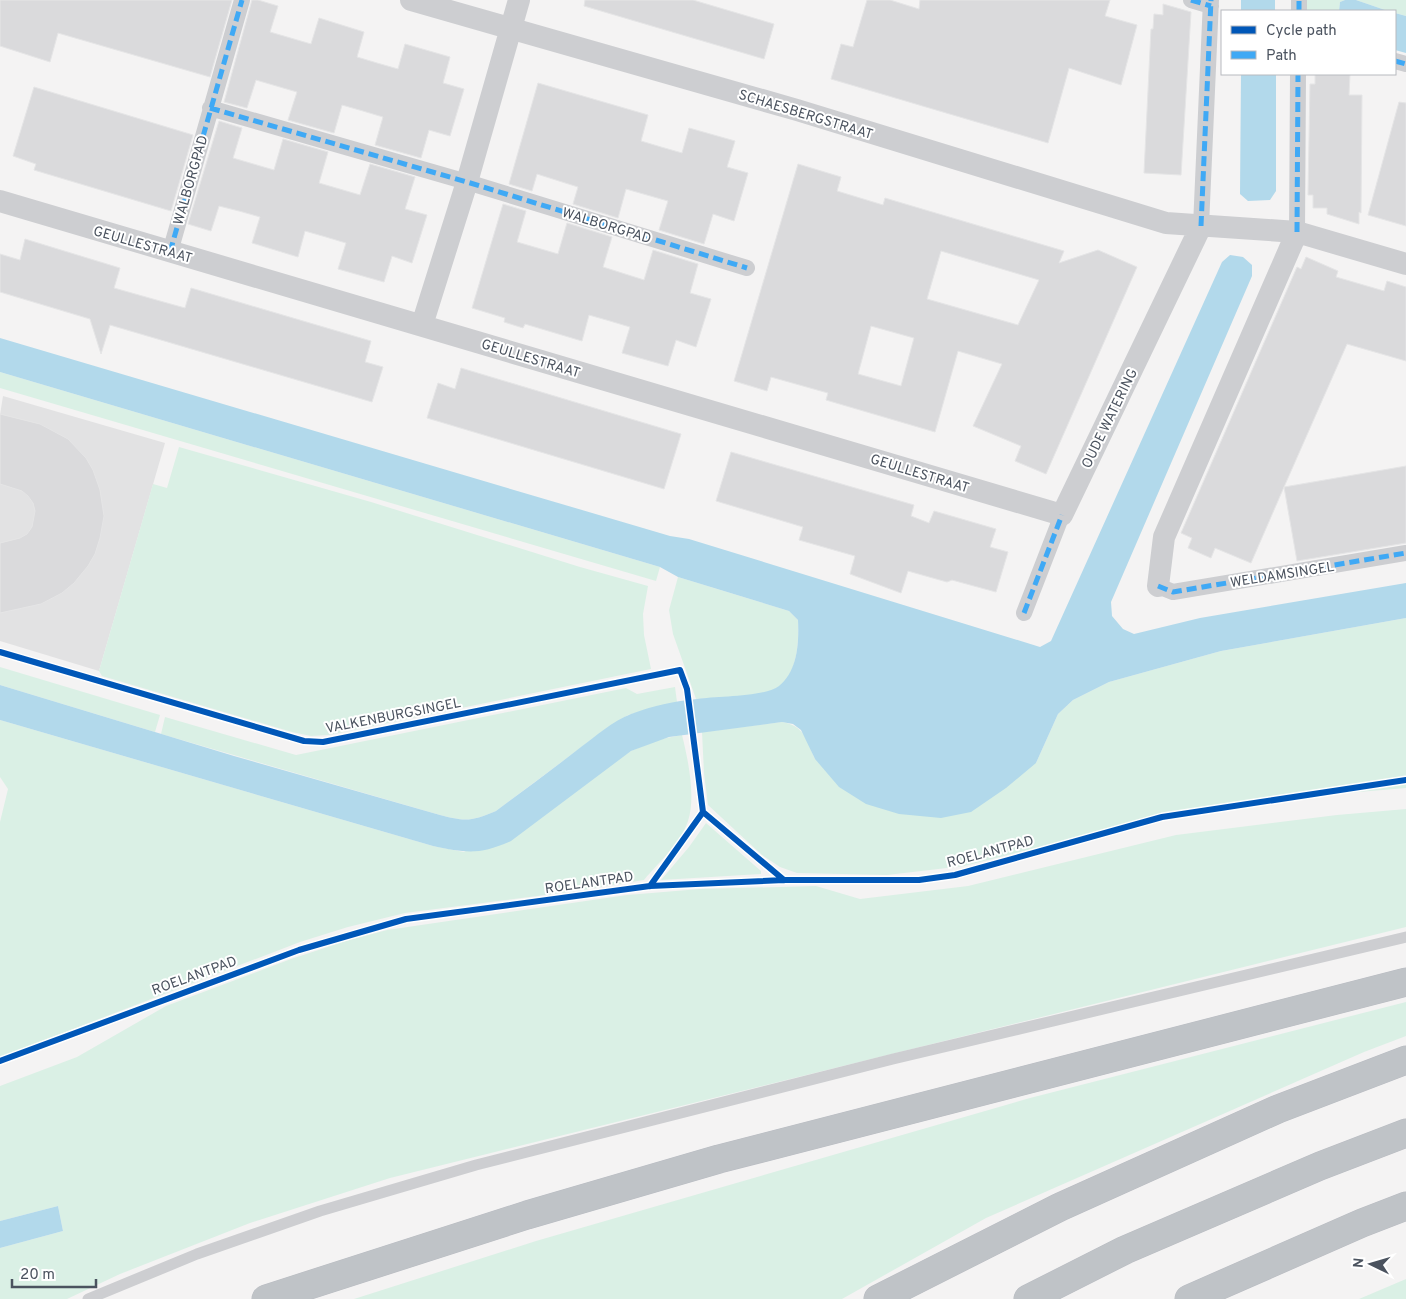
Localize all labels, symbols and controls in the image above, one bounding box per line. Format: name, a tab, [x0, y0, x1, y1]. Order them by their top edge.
legend	[1221, 10, 1396, 75]
text: Cycle path	[1266, 22, 1337, 41]
text: Path	[1266, 47, 1297, 66]
street label: SCHAESBERGSTRAAT	[736, 87, 875, 144]
street label: WALBORGPAD	[171, 134, 212, 227]
street label: WALBORGPAD	[560, 205, 653, 248]
street label: GEULLESTRAAT	[91, 223, 194, 268]
street label: GEULLESTRAAT	[479, 336, 582, 383]
street label: OUDE WATERING	[1079, 366, 1142, 471]
street label: GEULLESTRAAT	[868, 451, 971, 498]
street label: WELDAMSINGEL	[1229, 559, 1336, 592]
street label: VALKENBURGSINGEL	[324, 695, 463, 738]
street label: ROELANTPAD	[945, 833, 1036, 872]
street label: ROELANTPAD	[544, 869, 635, 898]
street label: ROELANTPAD	[150, 953, 239, 1000]
north arrow	[1346, 1239, 1396, 1289]
scale bar	[12, 1256, 96, 1288]
text: N	[1351, 1257, 1368, 1269]
text: 20 m	[20, 1266, 55, 1285]

